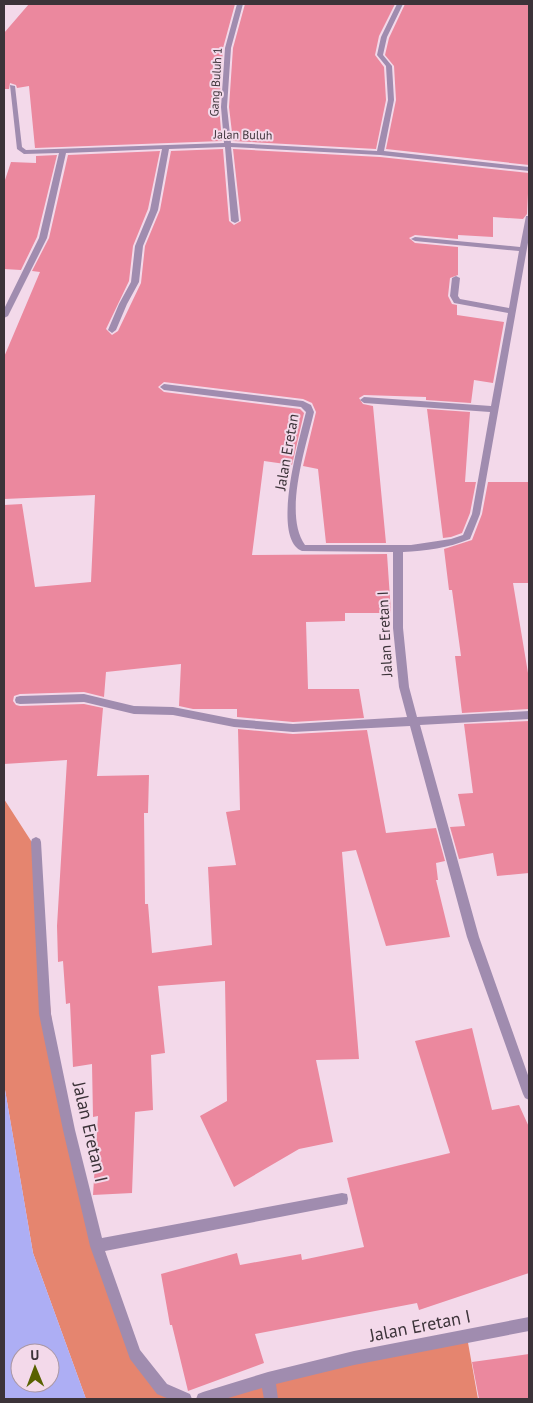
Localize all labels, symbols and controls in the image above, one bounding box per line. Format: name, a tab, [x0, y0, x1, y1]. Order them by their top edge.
street label: Gang Buluh 1	[206, 47, 225, 117]
street label: Jalan Buluh	[213, 126, 272, 143]
street label: Jalan Eretan	[270, 412, 303, 493]
street label: Jalan Eretan I	[373, 591, 396, 678]
street label: Jalan Eretan I	[67, 1078, 113, 1185]
street label: Jalan Eretan I	[366, 1304, 473, 1347]
north arrow	[10, 1343, 60, 1393]
text: U	[30, 1346, 39, 1364]

